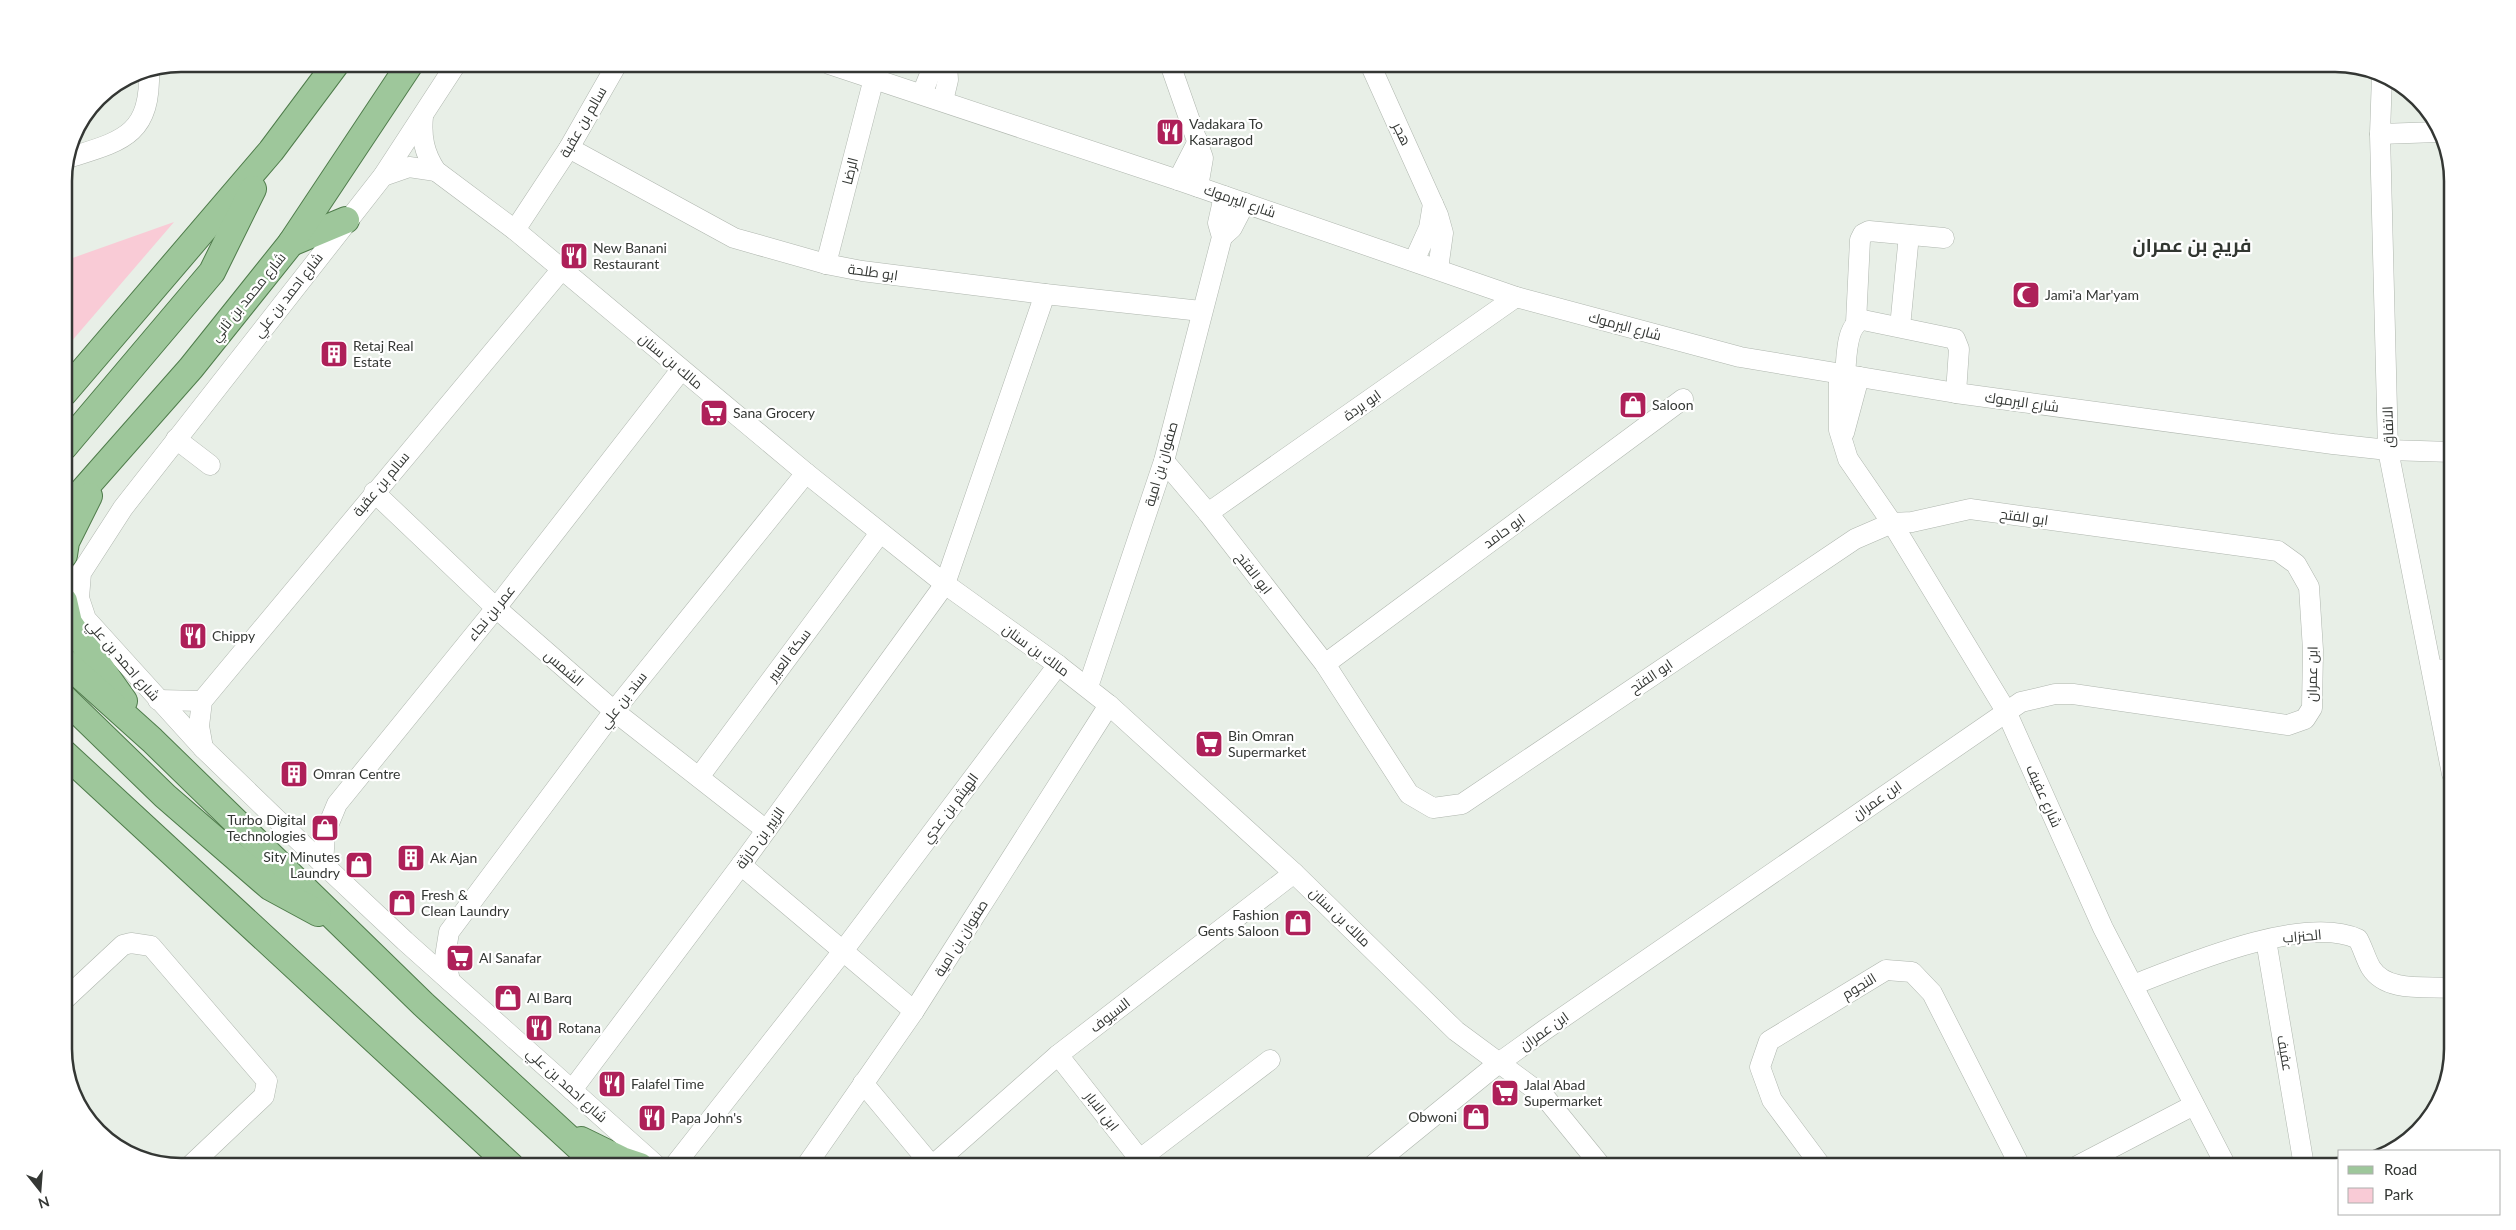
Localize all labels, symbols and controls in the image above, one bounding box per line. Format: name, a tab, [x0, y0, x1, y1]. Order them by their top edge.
street label: سالم بن عقبة	[555, 83, 611, 161]
place label: Vadakara To Kasaragod	[1189, 115, 1263, 148]
restaurant icon: Vadakara To Kasaragod	[1155, 117, 1185, 147]
street label: هجر	[1389, 118, 1415, 148]
street label: الرضا	[838, 156, 861, 186]
street label: شارع اليرموك	[1202, 180, 1278, 222]
district label: فريج بن عمران	[2133, 233, 2251, 259]
place label: New Banani Restaurant	[593, 239, 667, 272]
restaurant icon: New Banani Restaurant	[559, 241, 589, 271]
street label: شارع محمد بن ثاني	[206, 249, 292, 347]
street label: شارع احمد بن علي	[249, 249, 329, 343]
street label: ابو طلحة	[847, 260, 899, 283]
mosque icon: Jami'a Mar'yam	[2011, 280, 2041, 310]
place label: Jami'a Mar'yam	[2045, 286, 2139, 303]
street label: شارع اليرموك	[1587, 308, 1663, 344]
street label: مالك بن سنان	[636, 329, 707, 392]
place label: Retaj Real Estate	[353, 337, 414, 370]
building icon: Retaj Real Estate	[319, 339, 349, 369]
street label: ابو بردة	[1340, 386, 1384, 424]
street label: شارع اليرموك	[1984, 388, 2060, 416]
shop icon: Saloon	[1618, 390, 1648, 420]
place label: Saloon	[1652, 396, 1693, 413]
supermarket icon: Sana Grocery	[699, 398, 729, 428]
place label: Sana Grocery	[733, 404, 816, 421]
street label: الاتفاق	[2378, 406, 2398, 448]
street label: صفوان بن امية	[1140, 420, 1181, 508]
street label: سالم بن عقبة	[349, 448, 414, 521]
street label: ابو الفتح	[1999, 505, 2049, 529]
street label: ابو حامد	[1479, 510, 1528, 551]
street label: ابو الفتح	[1232, 548, 1276, 598]
street label: عمر بن نجاء	[463, 581, 518, 644]
street label: شارع احمد بن علي	[80, 615, 164, 707]
street label: مالك بن سنان	[1000, 620, 1073, 679]
restaurant icon: Chippy	[178, 621, 208, 651]
street label: سكة العبير	[763, 625, 814, 685]
place label: Chippy	[212, 627, 256, 644]
street label: الشمس	[541, 646, 587, 689]
street label: ابن عمران	[2303, 646, 2320, 702]
street label: ابو الفتح	[1626, 655, 1676, 697]
street label: سند بن علي	[595, 668, 653, 734]
place label: Bin Omran Supermarket	[1228, 727, 1306, 760]
supermarket icon: Bin Omran Supermarket	[1194, 729, 1224, 759]
building icon: Omran Centre	[279, 759, 309, 789]
street label: شارع عفيف	[2022, 762, 2066, 830]
place label: Omran Centre	[313, 765, 400, 782]
street label: الهيثم بن عدي	[918, 769, 985, 848]
street label: ابن عمران	[1849, 777, 1904, 823]
street label: الزبير بن حارثة	[732, 804, 788, 872]
place label: Turbo Digital Technologies	[227, 811, 306, 844]
shop icon: Turbo Digital Technologies	[310, 813, 340, 843]
building icon: Ak Ajan	[396, 843, 426, 873]
place label: Sity Minutes Laundry	[263, 848, 341, 881]
place label: Ak Ajan	[430, 849, 477, 866]
shop icon: Sity Minutes Laundry	[344, 850, 374, 880]
street label: مالك بن سنان	[1306, 883, 1374, 950]
place label: Fresh & Clean Laundry	[421, 886, 510, 919]
shop icon: Fresh & Clean Laundry	[387, 888, 417, 918]
street label: صفوان بن امية	[930, 896, 991, 979]
place label: Fashion Gents Saloon	[1198, 906, 1279, 939]
shop icon: Fashion Gents Saloon	[1283, 908, 1313, 938]
street label: الحنزاب	[2282, 925, 2322, 946]
supermarket icon: Al Sanafar	[445, 943, 475, 973]
place label: Al Sanafar	[479, 949, 541, 966]
street label: النجوم	[1838, 969, 1880, 1004]
shop icon: Al Barq	[493, 983, 523, 1013]
place label: Al Barq	[527, 989, 572, 1006]
street label: السيوف	[1086, 994, 1133, 1036]
street label: ابن عمران	[1516, 1008, 1571, 1054]
restaurant icon: Rotana	[524, 1013, 554, 1043]
place label: Rotana	[558, 1019, 601, 1036]
street label: عفيف	[2274, 1034, 2297, 1072]
street label: شارع احمد بن علي	[521, 1044, 611, 1128]
restaurant icon: Falafel Time	[597, 1069, 627, 1099]
place label: Falafel Time	[631, 1075, 704, 1092]
place label: Jalal Abad Supermarket	[1524, 1076, 1602, 1109]
supermarket icon: Jalal Abad Supermarket	[1490, 1078, 1520, 1108]
street label: ابن الابار	[1081, 1087, 1123, 1134]
shop icon: Obwoni	[1461, 1102, 1491, 1132]
restaurant icon: Papa John's	[637, 1103, 667, 1133]
place label: Obwoni	[1408, 1108, 1457, 1125]
place label: Papa John's	[671, 1109, 742, 1126]
legend	[2338, 1150, 2501, 1215]
text: Road	[2384, 1160, 2417, 1178]
north arrow	[15, 1165, 65, 1215]
text: Park	[2384, 1185, 2414, 1203]
text: N	[36, 1193, 52, 1213]

